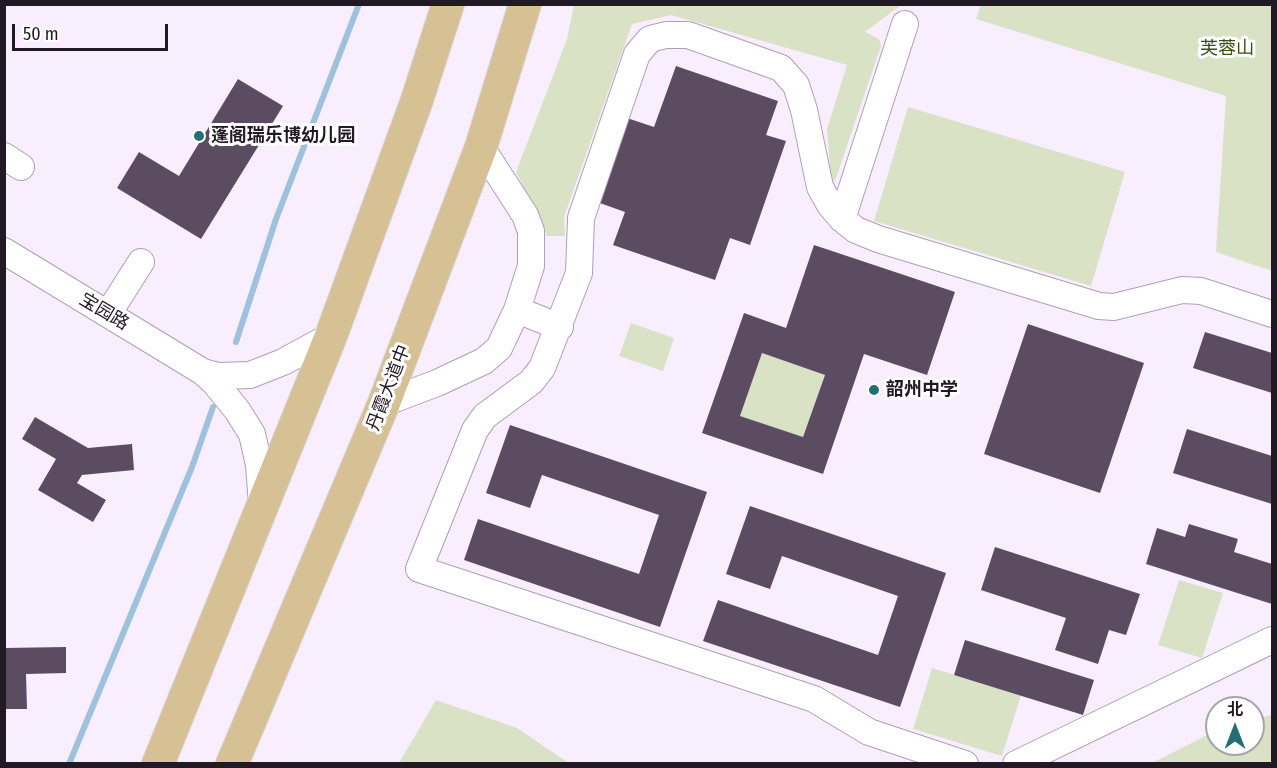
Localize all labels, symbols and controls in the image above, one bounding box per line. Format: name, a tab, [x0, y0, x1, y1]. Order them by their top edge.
scale bar	[15, 12, 171, 50]
text: 50 m	[23, 23, 59, 45]
park label: 芙蓉山	[1200, 38, 1254, 60]
place label: 蓬阁瑞乐博幼儿园	[211, 125, 355, 147]
marker: 蓬阁瑞乐博幼儿园	[192, 129, 206, 143]
street label: 宝园路	[75, 289, 133, 335]
street label: 丹霞大道中	[363, 342, 415, 434]
place label: 韶州中学	[886, 379, 958, 401]
marker: 韶州中学	[867, 383, 881, 397]
north arrow	[1205, 696, 1265, 756]
text: 北	[1227, 700, 1243, 719]

